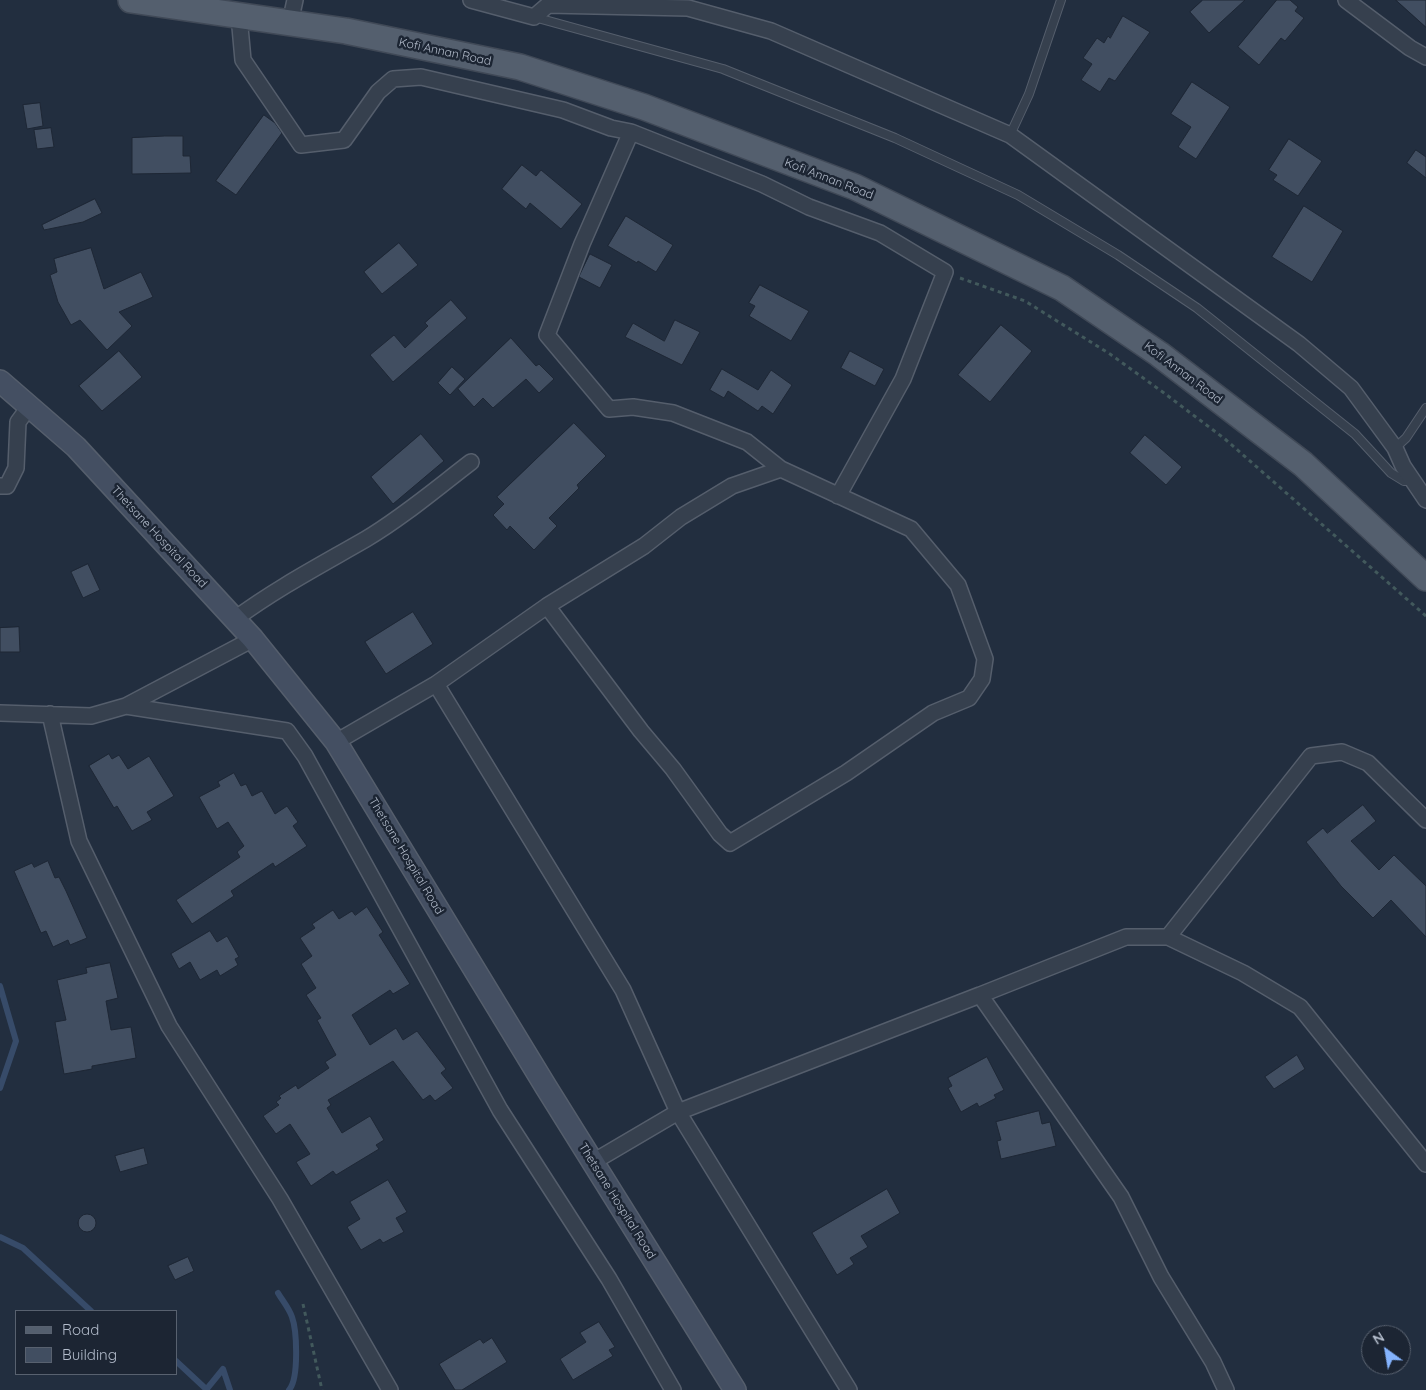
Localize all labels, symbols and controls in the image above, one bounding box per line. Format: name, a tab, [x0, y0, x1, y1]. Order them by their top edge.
street label: Kofi Annan Road	[397, 35, 493, 69]
street label: Kofi Annan Road	[782, 155, 876, 203]
street label: Kofi Annan Road	[1141, 339, 1225, 407]
street label: Thetsane Hospital Road	[108, 483, 210, 591]
street label: Thetsane Hospital Road	[365, 795, 447, 917]
street label: Thetsane Hospital Road	[575, 1141, 659, 1261]
legend	[15, 1310, 178, 1375]
text: Road	[62, 1320, 99, 1339]
north arrow	[1361, 1325, 1411, 1375]
text: N	[1369, 1328, 1388, 1348]
text: Building	[62, 1345, 117, 1364]

